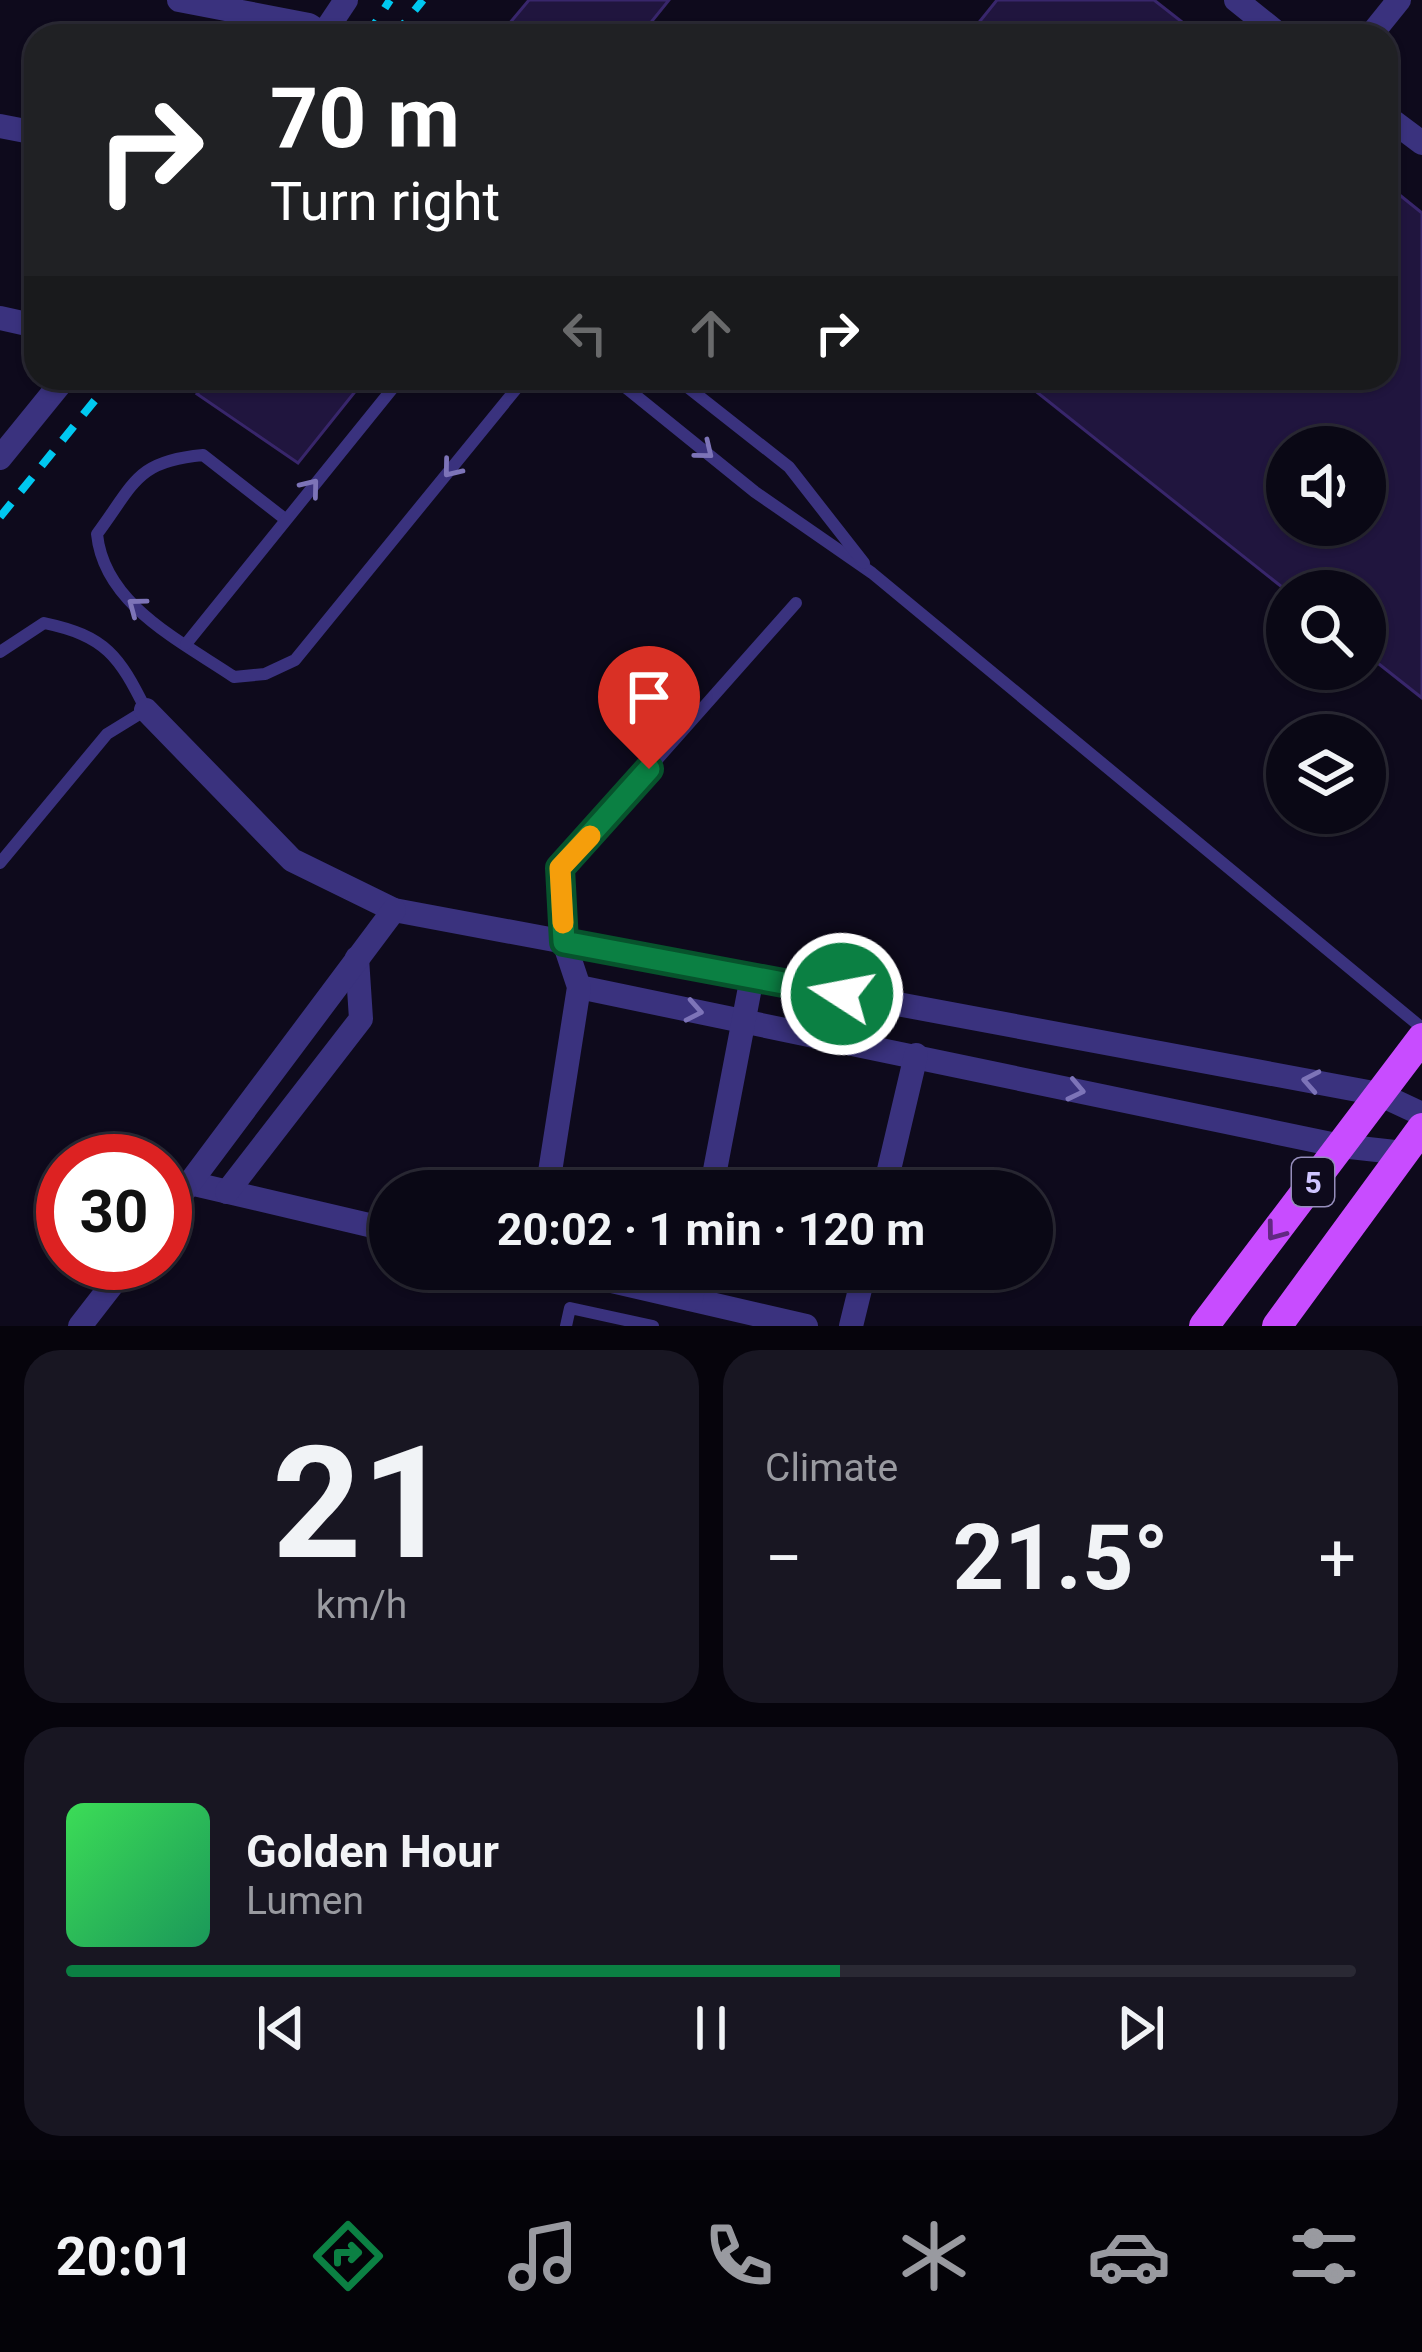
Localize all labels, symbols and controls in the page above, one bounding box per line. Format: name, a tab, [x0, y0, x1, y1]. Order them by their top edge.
text: 70 m	[270, 69, 460, 168]
icon: right	[72, 72, 228, 228]
text: Turn right	[270, 170, 500, 233]
icon: left	[552, 300, 618, 366]
icon: ahead	[678, 300, 744, 366]
icon: right	[804, 300, 870, 366]
map controls	[1266, 426, 1386, 834]
button: sound	[1266, 426, 1386, 546]
one-way arrow	[692, 437, 714, 459]
one-way arrow	[444, 455, 465, 477]
one-way arrow	[297, 479, 318, 501]
button: search	[1266, 570, 1386, 690]
one-way arrow	[128, 599, 149, 621]
pin	[598, 646, 700, 769]
icon: arrive	[616, 664, 682, 730]
button: layers	[1266, 714, 1386, 834]
position arrow	[779, 931, 905, 1057]
one-way arrow	[684, 997, 704, 1022]
one-way arrow	[1301, 1069, 1321, 1095]
one-way arrow	[1065, 1076, 1085, 1101]
speed limit sign: 30	[36, 1134, 192, 1290]
road number: 5	[1292, 1158, 1334, 1206]
text: 20:02 · 1 min · 120 m	[497, 1203, 925, 1256]
one-way arrow	[1268, 1219, 1290, 1240]
text: 21	[272, 1412, 451, 1595]
text: Climate	[765, 1445, 898, 1491]
text: 21.5°	[953, 1506, 1169, 1611]
text: −	[765, 1520, 803, 1597]
text: +	[1319, 1520, 1356, 1597]
text: km/h	[316, 1582, 407, 1628]
text: Golden Hour	[246, 1825, 499, 1878]
text: Lumen	[246, 1878, 364, 1924]
icon: previous	[248, 1995, 314, 2061]
icon: pause	[678, 1995, 744, 2061]
icon: next	[1108, 1995, 1174, 2061]
icon: directions	[306, 2214, 390, 2298]
icon: music	[501, 2214, 585, 2298]
icon: phone	[697, 2214, 781, 2298]
icon: climate	[892, 2214, 976, 2298]
icon: car	[1087, 2214, 1171, 2298]
icon: filters	[1282, 2214, 1366, 2298]
text: 20:01	[56, 2225, 195, 2288]

